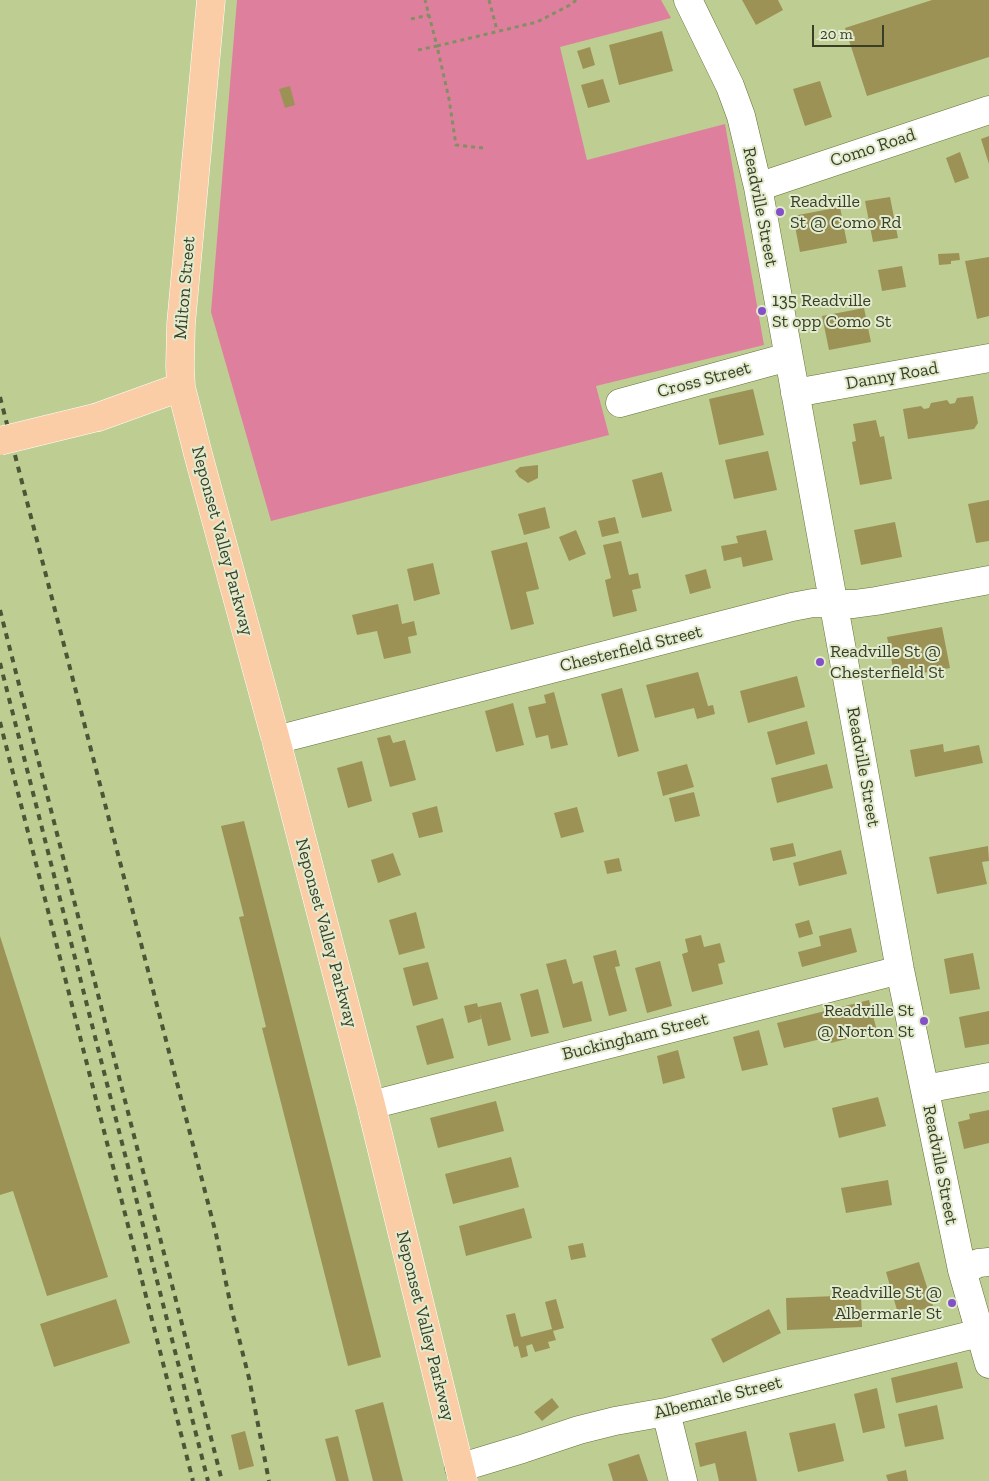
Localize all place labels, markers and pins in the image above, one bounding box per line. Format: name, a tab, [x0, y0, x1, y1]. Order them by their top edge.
place label: Readville St @ Como Rd	[790, 191, 901, 233]
marker: Readville St @ Como Rd	[774, 206, 786, 218]
place label: 135 Readville St opp Como St	[772, 290, 891, 332]
marker: 135 Readville St opp Como St	[756, 305, 768, 317]
place label: Readville St @ Chesterfield St	[830, 641, 944, 684]
marker: Readville St @ Chesterfield St	[814, 656, 826, 668]
place label: Readville St @ Norton St	[817, 1000, 914, 1042]
marker: Readville St @ Norton St	[918, 1015, 930, 1027]
place label: Readville St @ Albermarle St	[831, 1282, 942, 1325]
marker: Readville St @ Albermarle St	[946, 1297, 958, 1309]

